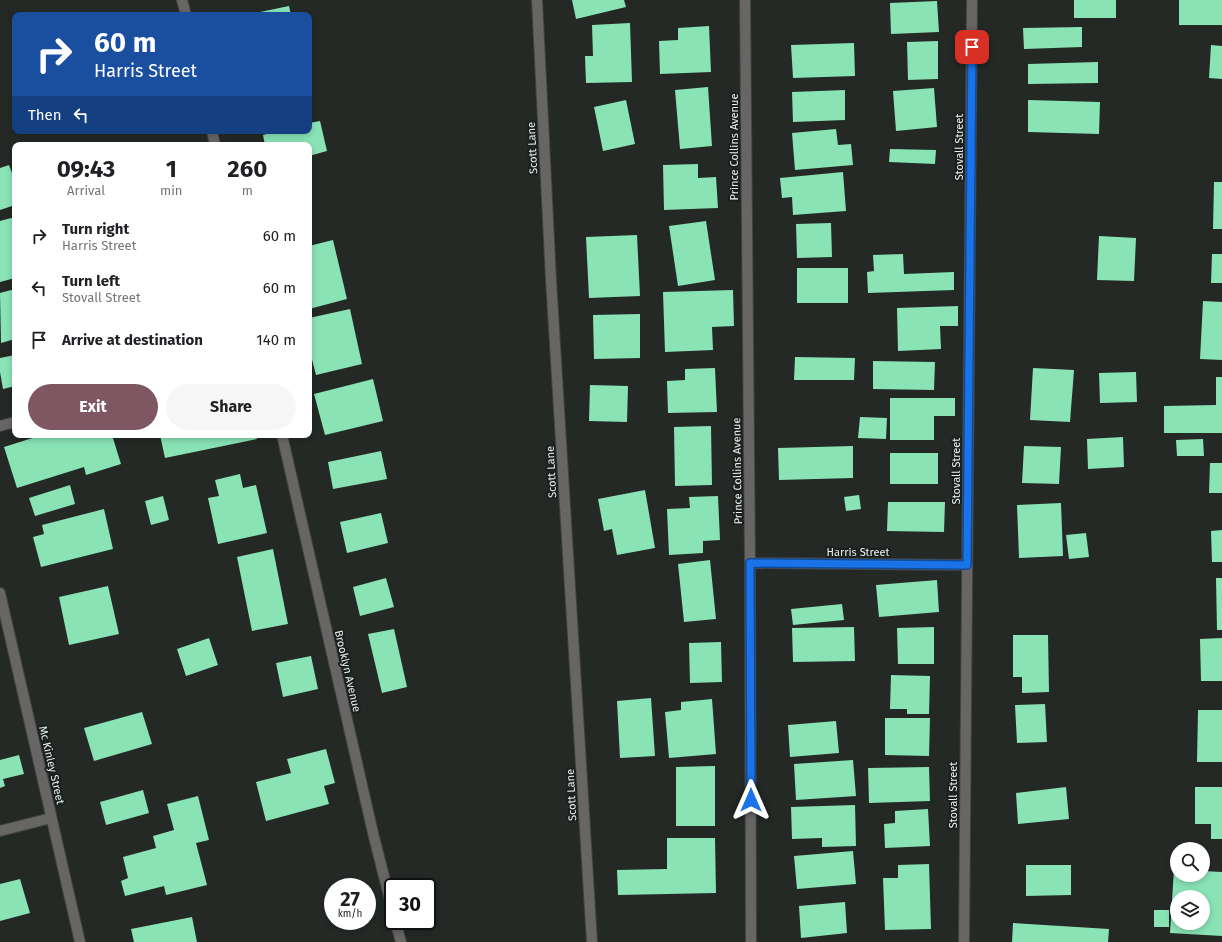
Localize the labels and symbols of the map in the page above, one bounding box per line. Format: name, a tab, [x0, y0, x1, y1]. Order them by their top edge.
pin	[955, 30, 989, 64]
street label: Prince Collins Avenue	[728, 94, 741, 200]
street label: Stovall Street	[953, 114, 966, 180]
street label: Scott Lane	[525, 122, 540, 174]
street label: Prince Collins Avenue	[730, 417, 745, 525]
street label: Stovall Street	[950, 438, 963, 504]
street label: Scott Lane	[544, 446, 559, 498]
street label: Harris Street	[827, 546, 890, 559]
street label: Brooklyn Avenue	[332, 629, 363, 713]
street label: Mc Kinley Street	[36, 725, 67, 806]
street label: Stovall Street	[947, 762, 960, 828]
street label: Scott Lane	[564, 769, 579, 821]
position arrow	[730, 779, 772, 821]
speed limit sign: 30	[384, 878, 436, 930]

